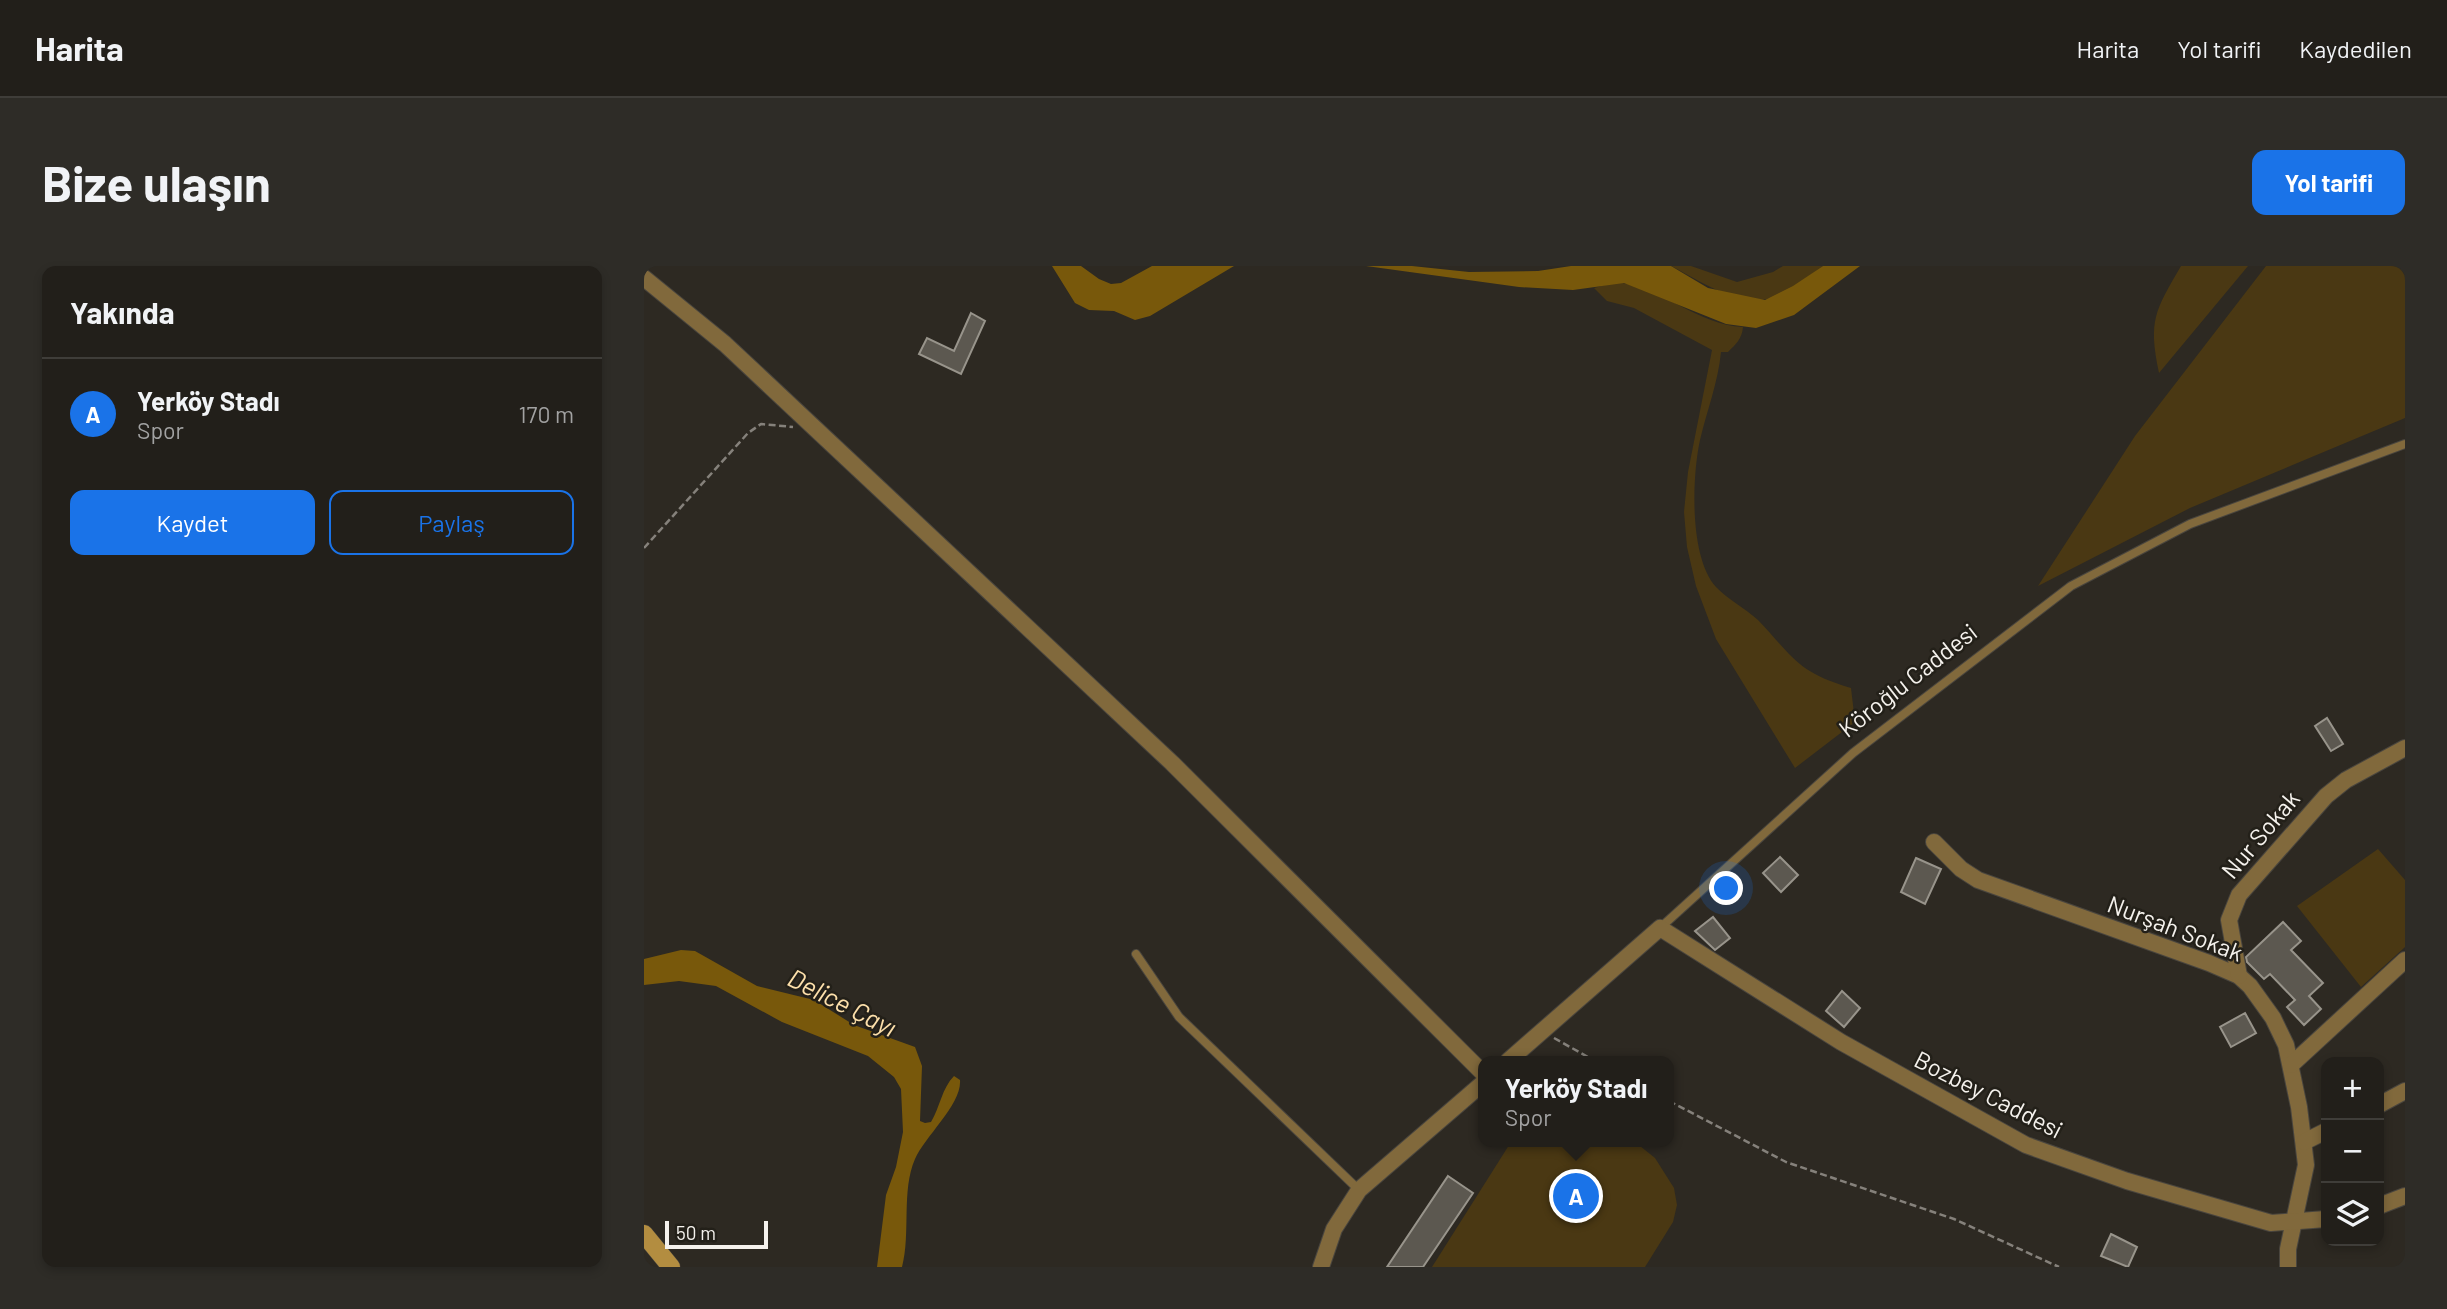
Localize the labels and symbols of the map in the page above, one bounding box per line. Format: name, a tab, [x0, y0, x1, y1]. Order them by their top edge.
street label: Köroğlu Caddesi	[1832, 617, 1982, 743]
street label: Nur Sokak	[2215, 784, 2305, 884]
your location	[1709, 871, 1743, 905]
street label: Nurşah Sokak	[2104, 889, 2247, 967]
water label: Delice Çayı	[783, 961, 902, 1042]
street label: Bozbey Caddesi	[1910, 1044, 2068, 1143]
pin: A	[1553, 1170, 1599, 1222]
scale bar	[665, 1218, 768, 1250]

